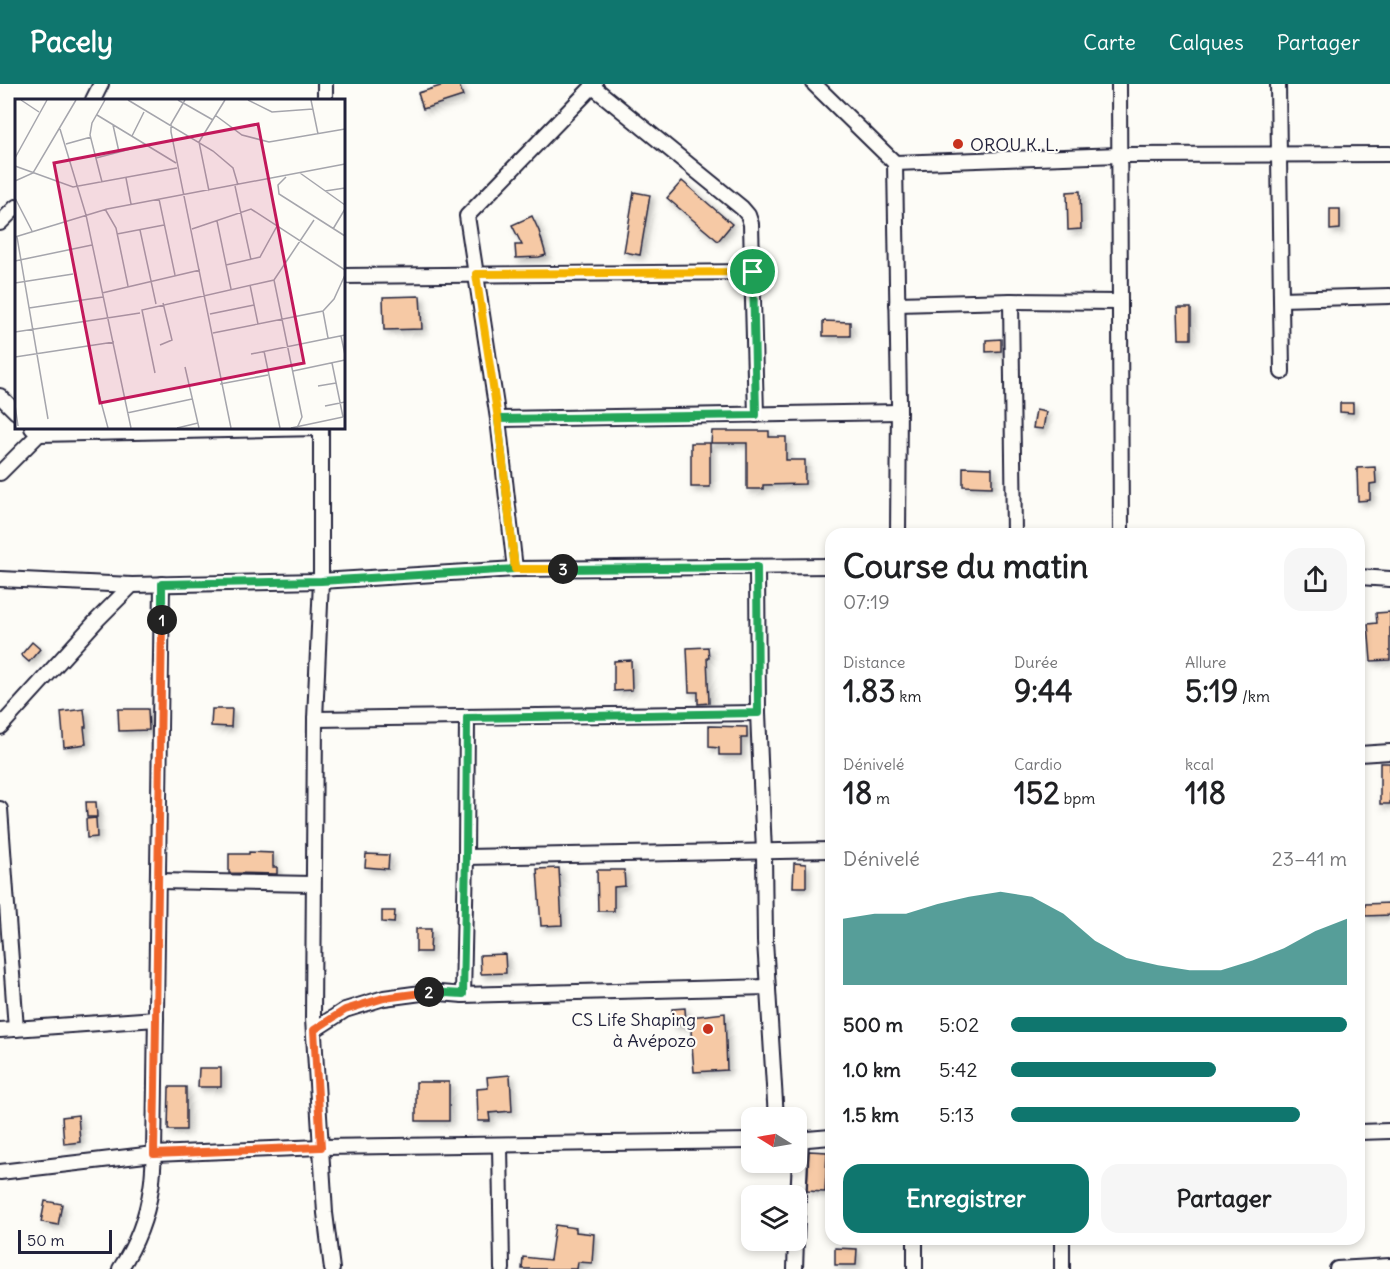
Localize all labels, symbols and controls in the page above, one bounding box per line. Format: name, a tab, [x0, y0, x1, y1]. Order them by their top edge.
text: Pacely	[30, 24, 113, 60]
text: Carte	[1083, 29, 1136, 56]
text: Calques	[1169, 29, 1244, 56]
text: Partager	[1277, 29, 1360, 56]
inset map	[15, 99, 345, 429]
place label: OROU K. L.	[970, 133, 1058, 156]
marker: OROU K. L.	[951, 137, 965, 151]
pin	[727, 246, 778, 297]
icon: arrive	[736, 255, 769, 288]
text: Course du matin	[843, 545, 1088, 587]
button: share	[1284, 548, 1347, 611]
pin: 3	[548, 554, 578, 584]
text: 3	[558, 559, 568, 579]
text: 07:19	[843, 589, 890, 614]
pin: 1	[147, 605, 177, 635]
text: 1	[159, 610, 165, 630]
text: Distance	[843, 652, 905, 672]
text: Durée	[1014, 652, 1058, 672]
text: Allure	[1185, 652, 1226, 672]
text: 1.83	[843, 672, 895, 710]
text: 9:44	[1014, 672, 1073, 710]
text: 5:19	[1185, 672, 1238, 710]
text: km	[895, 686, 921, 706]
text: /km	[1238, 686, 1270, 706]
text: Dénivelé	[843, 754, 904, 774]
text: Cardio	[1014, 754, 1062, 774]
text: kcal	[1185, 754, 1214, 774]
text: 18	[843, 774, 872, 812]
text: 152	[1014, 774, 1060, 812]
text: 118	[1185, 774, 1226, 812]
text: m	[872, 788, 890, 808]
text: bpm	[1060, 788, 1095, 808]
text: Dénivelé	[843, 846, 920, 871]
text: 23–41 m	[1272, 846, 1347, 871]
pin: 2	[414, 977, 444, 1007]
text: 2	[425, 982, 433, 1002]
place label: CS Life Shaping à Avépozo	[571, 1008, 696, 1052]
text: 500 m	[843, 1012, 903, 1037]
text: 5:02	[939, 1012, 979, 1037]
marker: CS Life Shaping à Avépozo	[701, 1022, 715, 1036]
text: 1.0 km	[843, 1057, 901, 1082]
text: 5:42	[939, 1057, 978, 1082]
text: 1.5 km	[843, 1102, 899, 1127]
text: 5:13	[939, 1102, 974, 1127]
north arrow	[741, 1107, 807, 1173]
map controls	[741, 1107, 807, 1251]
button: Enregistrer	[843, 1164, 1089, 1233]
button: Partager	[1101, 1164, 1347, 1233]
button: layers	[741, 1185, 807, 1251]
scale bar	[18, 1227, 112, 1254]
text: 50 m	[27, 1230, 65, 1250]

